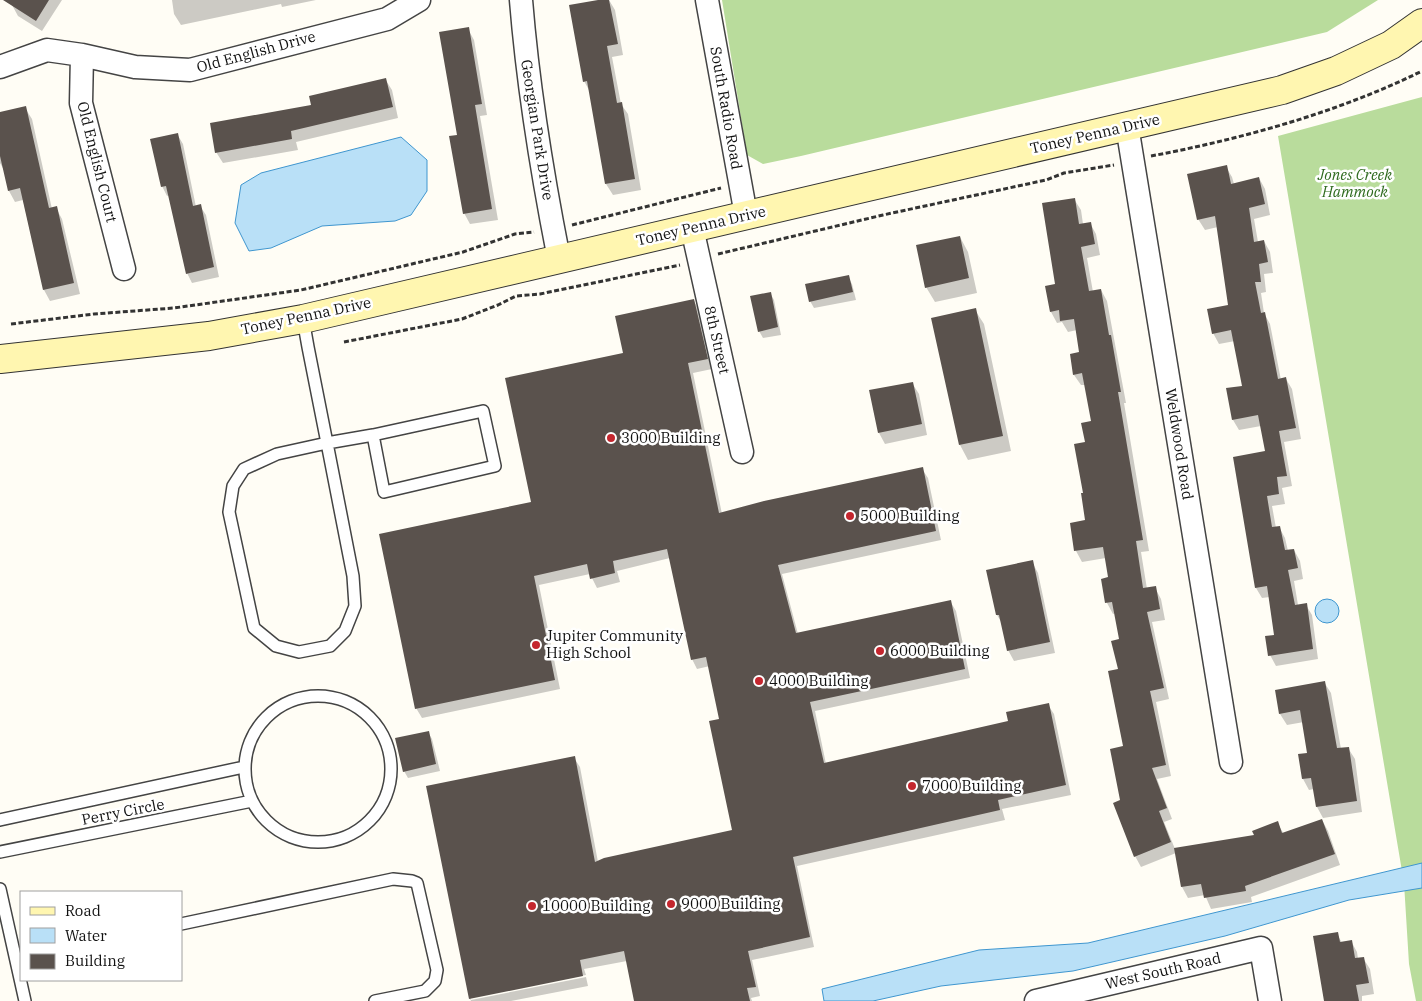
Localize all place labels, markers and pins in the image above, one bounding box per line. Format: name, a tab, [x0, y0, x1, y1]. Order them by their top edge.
place label: 3000 Building	[621, 428, 720, 447]
marker: 3000 Building	[605, 432, 617, 444]
place label: 5000 Building	[860, 506, 959, 525]
marker: 5000 Building	[844, 510, 856, 522]
place label: Jupiter Community High School	[546, 626, 683, 662]
marker: Jupiter Community High School	[530, 639, 542, 651]
place label: 6000 Building	[890, 641, 989, 660]
marker: 6000 Building	[874, 645, 886, 657]
place label: 4000 Building	[769, 671, 868, 690]
marker: 4000 Building	[753, 675, 765, 687]
place label: 7000 Building	[922, 776, 1021, 795]
marker: 7000 Building	[906, 780, 918, 792]
place label: 9000 Building	[681, 894, 780, 913]
place label: 10000 Building	[542, 896, 650, 915]
marker: 9000 Building	[665, 898, 677, 910]
marker: 10000 Building	[526, 900, 538, 912]

